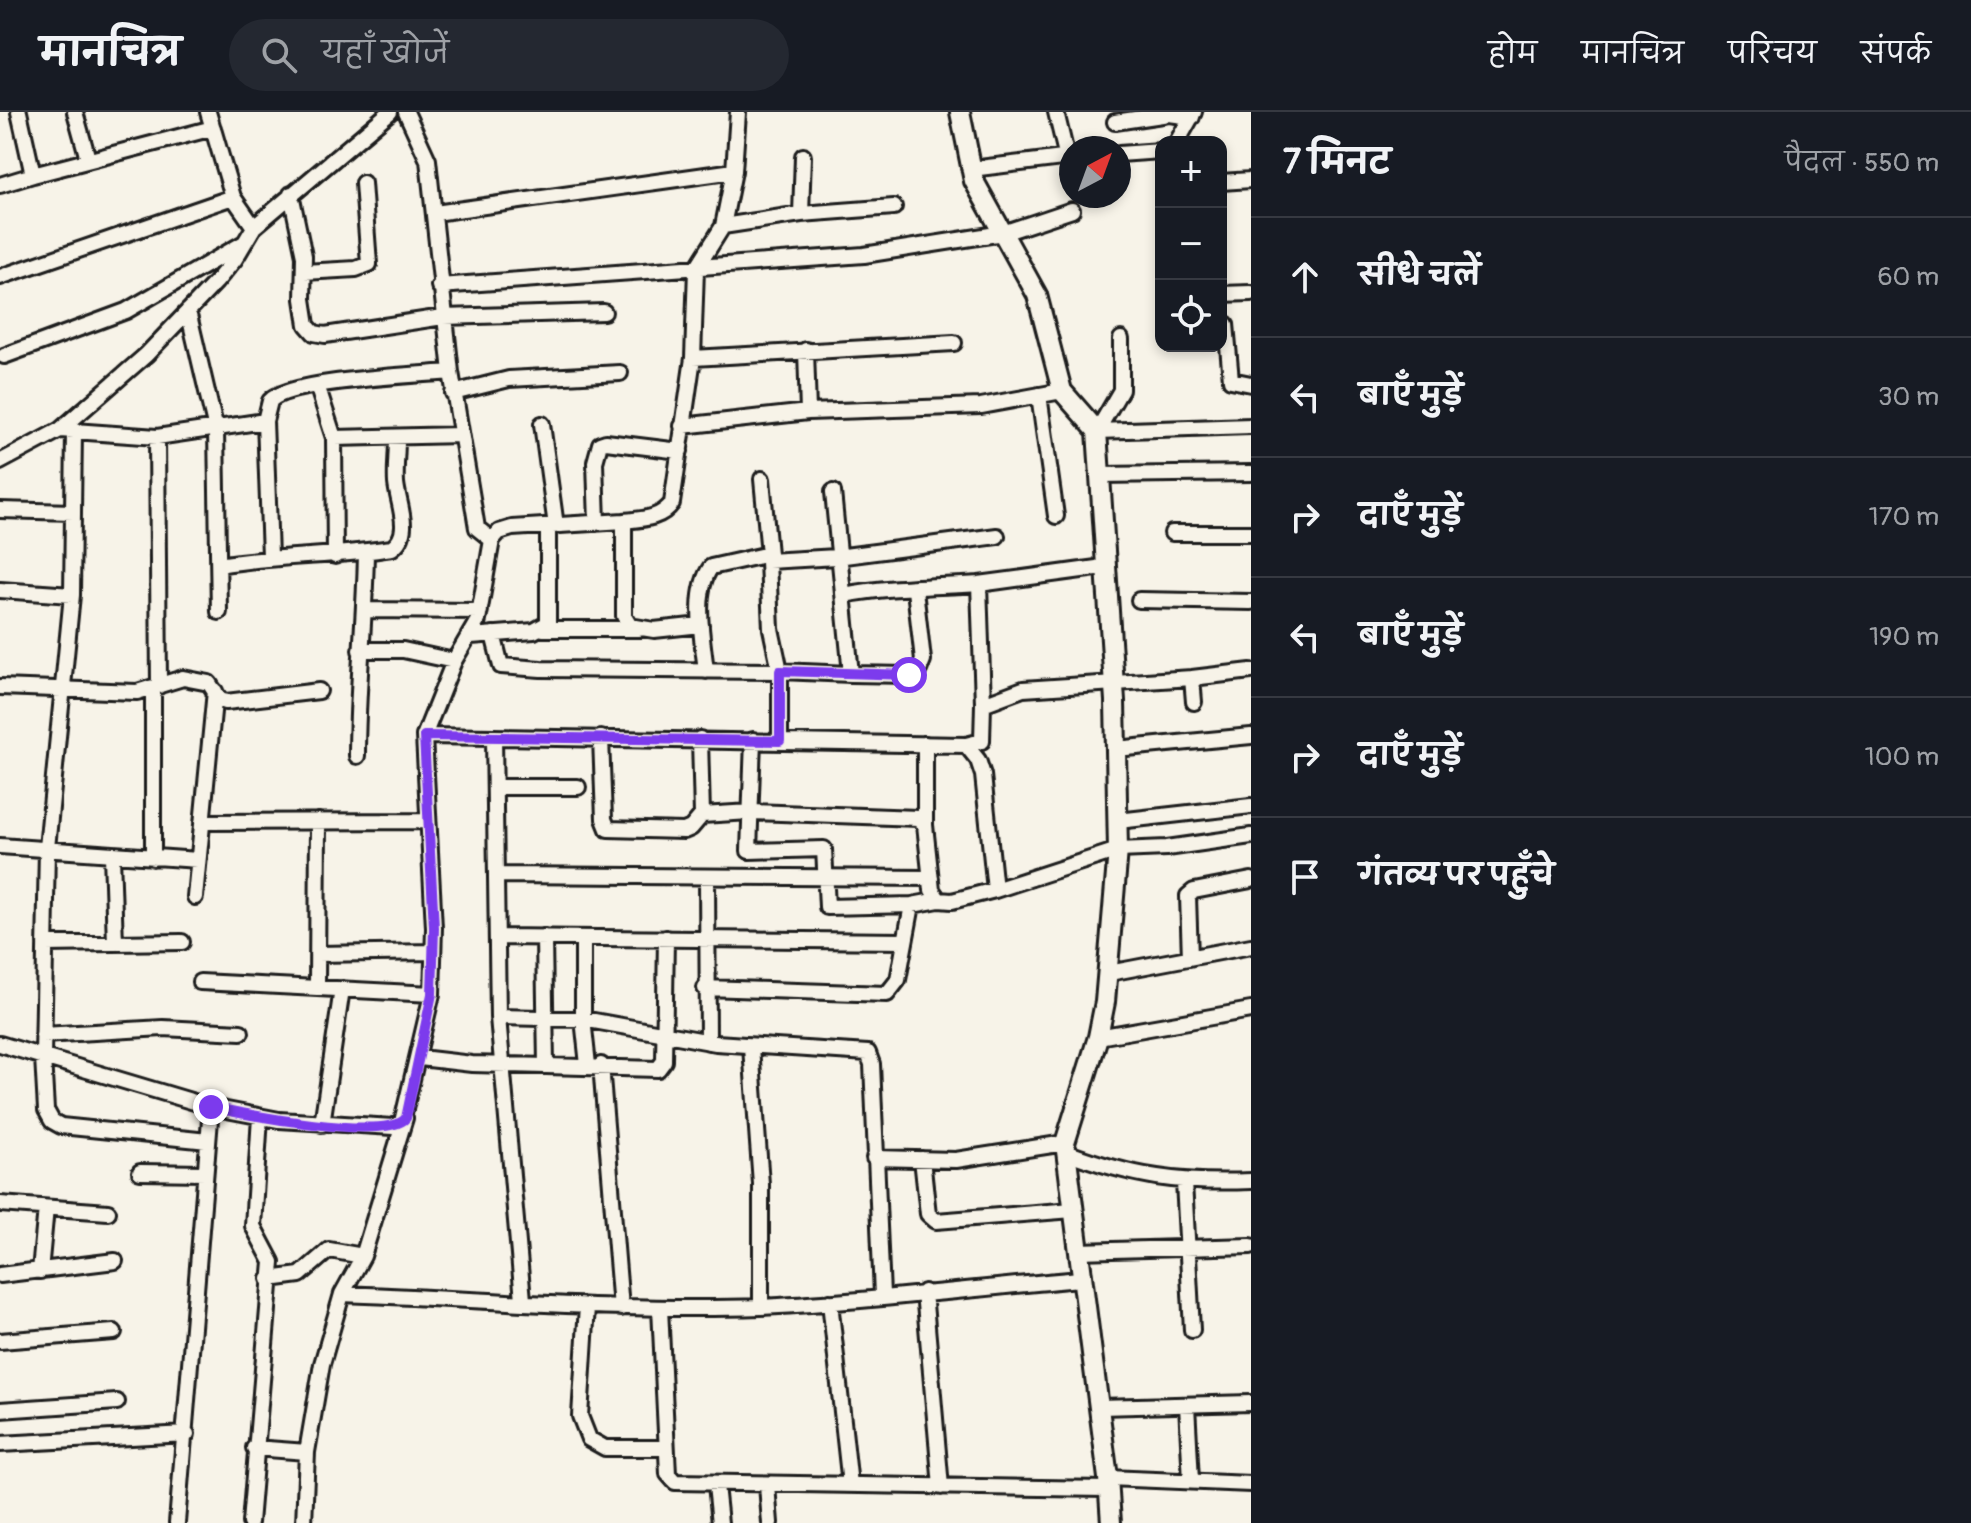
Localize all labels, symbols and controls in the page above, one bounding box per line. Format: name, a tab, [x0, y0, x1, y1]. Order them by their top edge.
search box	[229, 19, 789, 91]
text: मानचित्र	[40, 29, 181, 77]
icon: search	[257, 33, 301, 77]
text: यहाँ खोजें	[321, 35, 449, 72]
text: होम	[1488, 37, 1537, 72]
text: मानचित्र	[1581, 37, 1684, 72]
text: परिचय	[1728, 37, 1817, 72]
text: संपर्क	[1861, 37, 1931, 72]
north arrow	[1059, 136, 1131, 208]
map controls	[1155, 136, 1227, 352]
button: +	[1155, 136, 1227, 208]
text: 7 मिनट	[1283, 141, 1391, 184]
text: पैदल · 550 m	[1785, 147, 1939, 179]
button: −	[1155, 208, 1227, 280]
icon: ahead	[1283, 255, 1327, 299]
text: सीधे चलें	[1359, 257, 1481, 294]
text: 60 m	[1877, 261, 1939, 293]
button: locate	[1155, 280, 1227, 352]
icon: left	[1283, 375, 1327, 419]
text: बाएँ मुड़ें	[1359, 377, 1463, 414]
text: 30 m	[1878, 381, 1939, 413]
icon: right	[1283, 495, 1327, 539]
text: दाएँ मुड़ें	[1359, 497, 1462, 534]
text: 170 m	[1869, 501, 1939, 533]
icon: left	[1283, 615, 1327, 659]
text: बाएँ मुड़ें	[1359, 617, 1463, 654]
text: 190 m	[1869, 621, 1939, 653]
route start	[891, 657, 927, 693]
icon: right	[1283, 735, 1327, 779]
text: दाएँ मुड़ें	[1359, 737, 1462, 774]
text: 100 m	[1865, 741, 1939, 773]
icon: arrive	[1283, 855, 1327, 899]
text: गंतव्य पर पहुँचे	[1359, 857, 1554, 894]
route end	[193, 1089, 229, 1125]

